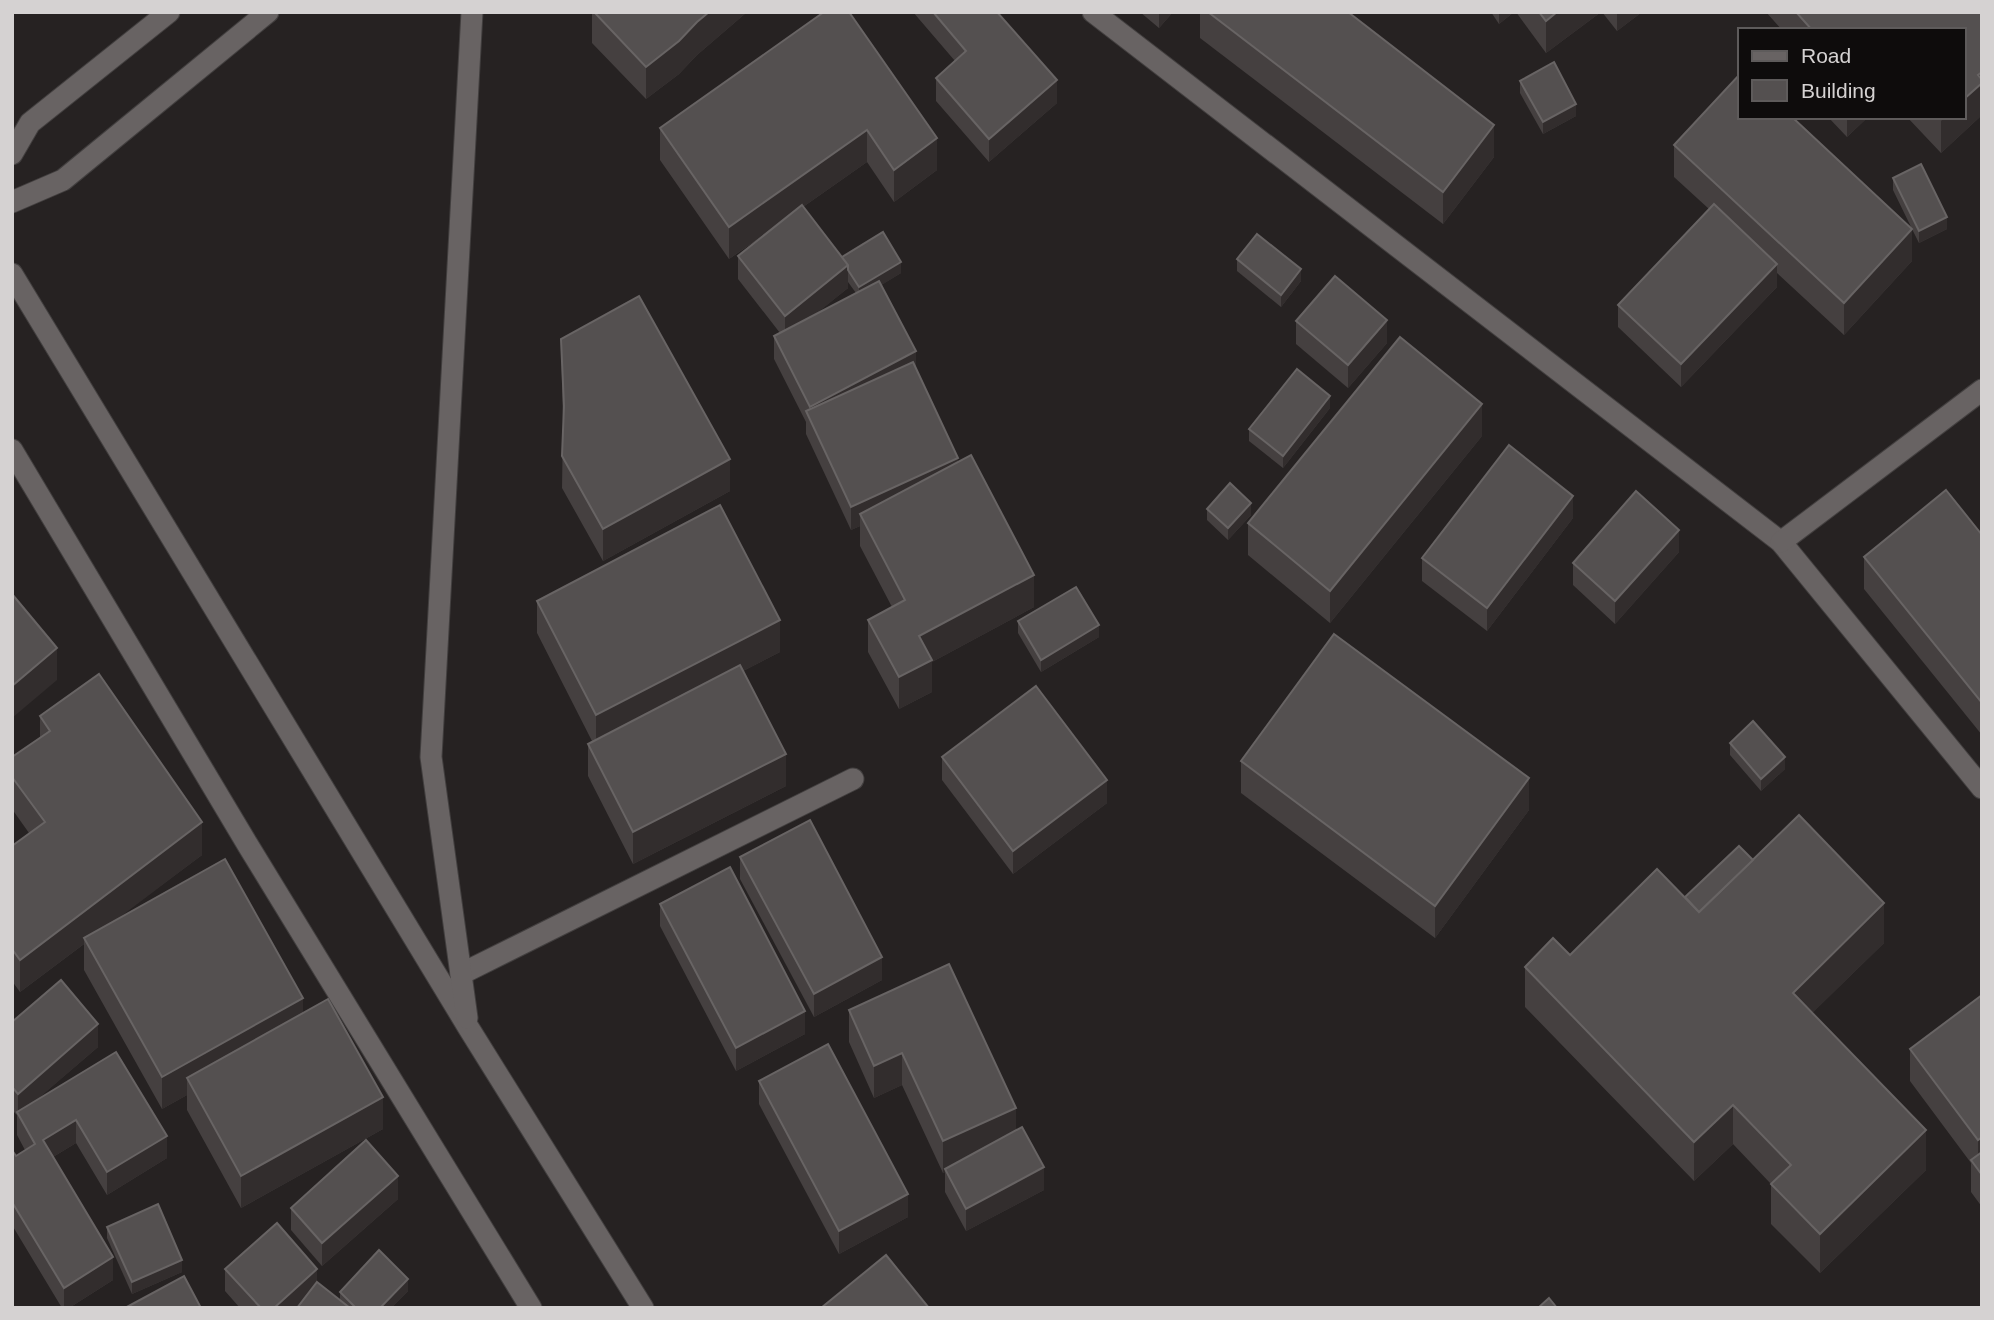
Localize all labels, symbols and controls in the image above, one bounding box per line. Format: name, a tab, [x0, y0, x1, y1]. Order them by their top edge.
legend	[1738, 28, 1966, 119]
text: Road	[1801, 44, 1851, 67]
text: Building	[1801, 79, 1876, 102]

